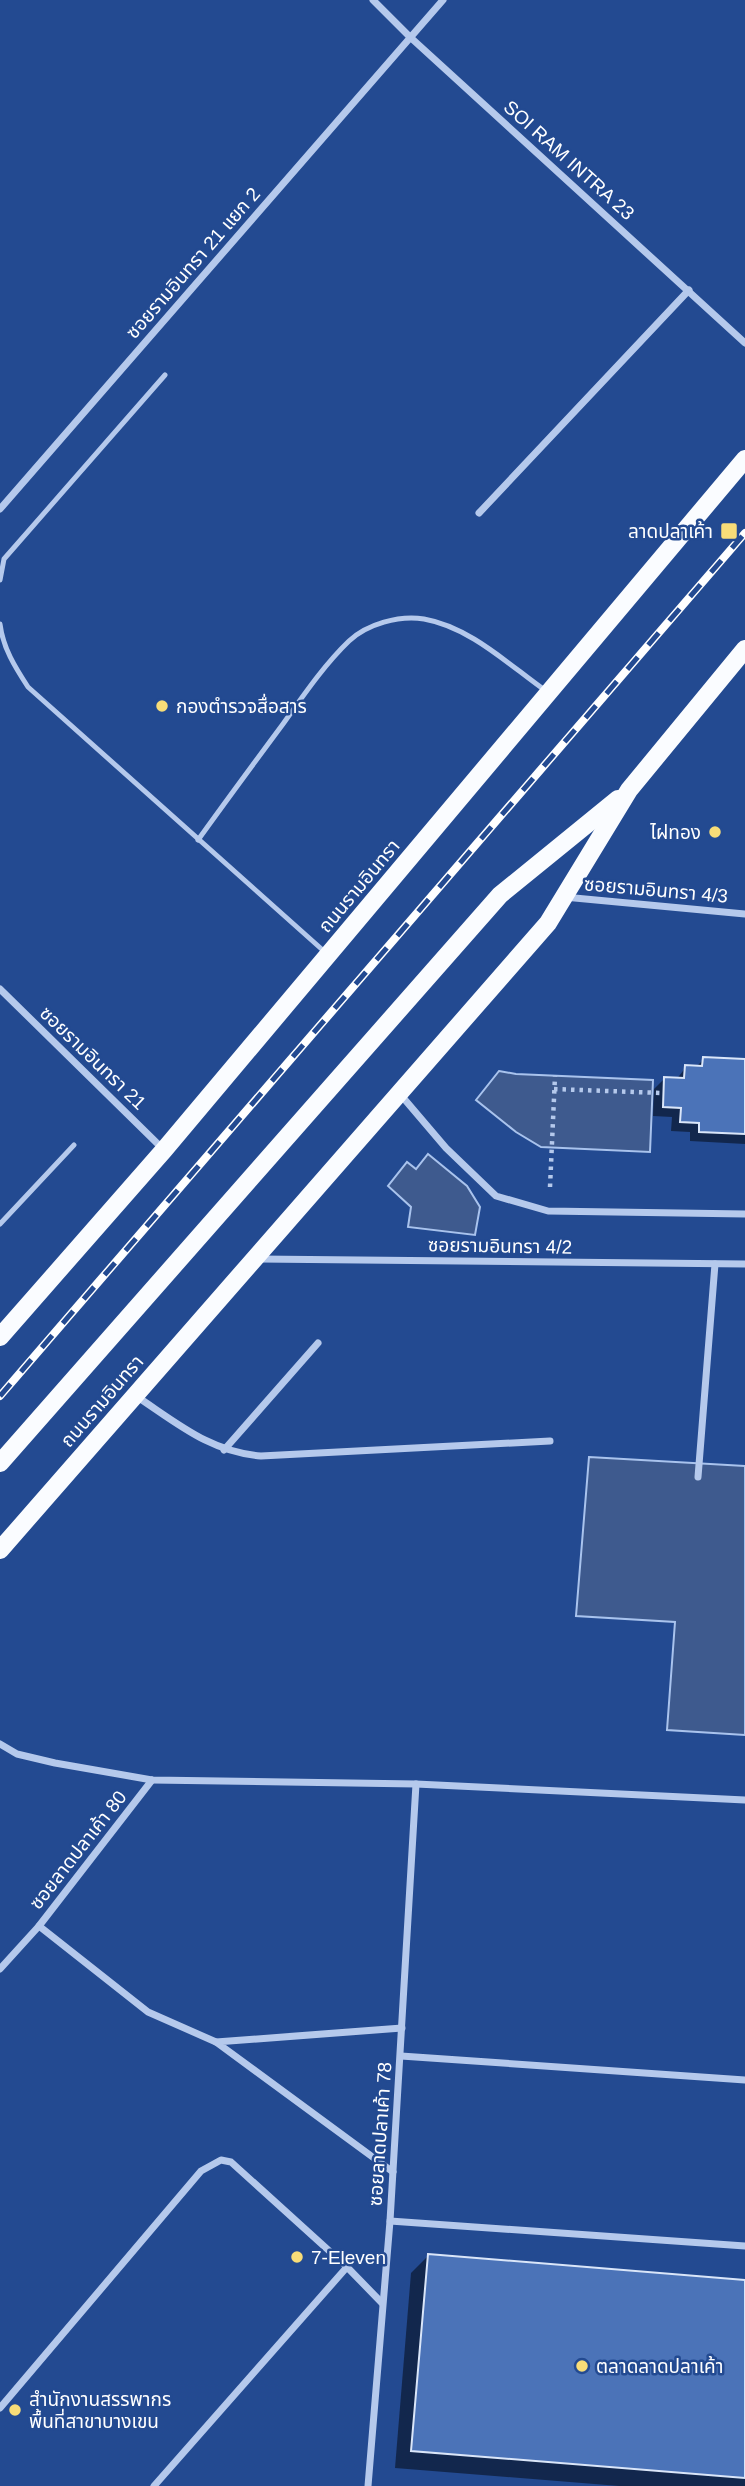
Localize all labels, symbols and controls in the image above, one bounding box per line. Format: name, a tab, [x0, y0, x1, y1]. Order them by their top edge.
street label: SOI RAM INTRA 23	[500, 96, 638, 224]
street label: ซอยรามอินทรา 21 แยก 2	[122, 183, 264, 343]
place label: ลาดปลาเค้า	[628, 520, 713, 542]
marker: ลาดปลาเค้า	[719, 521, 739, 541]
place label: กองตำรวจสื่อสาร	[176, 693, 307, 717]
marker: กองตำรวจสื่อสาร	[154, 698, 170, 714]
place label: ไฝทอง	[649, 822, 701, 843]
marker: ไฝทอง	[707, 824, 723, 840]
street label: ถนนรามอินทรา	[314, 835, 404, 937]
street label: ซอยรามอินทรา 4/3	[583, 873, 729, 907]
street label: ซอยรามอินทรา 21	[36, 1002, 150, 1114]
street label: ซอยรามอินทรา 4/2	[428, 1234, 572, 1258]
street label: ถนนรามอินทรา	[57, 1351, 147, 1451]
street label: ซอยลาดปลาเค้า 80	[25, 1786, 131, 1913]
street label: ซอยลาดปลาเค้า 78	[363, 2061, 396, 2207]
place label: 7-Eleven	[311, 2247, 386, 2268]
marker: 7-Eleven	[289, 2249, 305, 2265]
place label: ตลาดลาดปลาเค้า	[596, 2355, 723, 2377]
marker: ตลาดลาดปลาเค้า	[574, 2358, 590, 2374]
place label: สำนักงานสรรพากร พื้นที่สาขาบางเขน	[29, 2389, 171, 2432]
marker: สำนักงานสรรพากร พื้นที่สาขาบางเขน	[7, 2402, 23, 2418]

